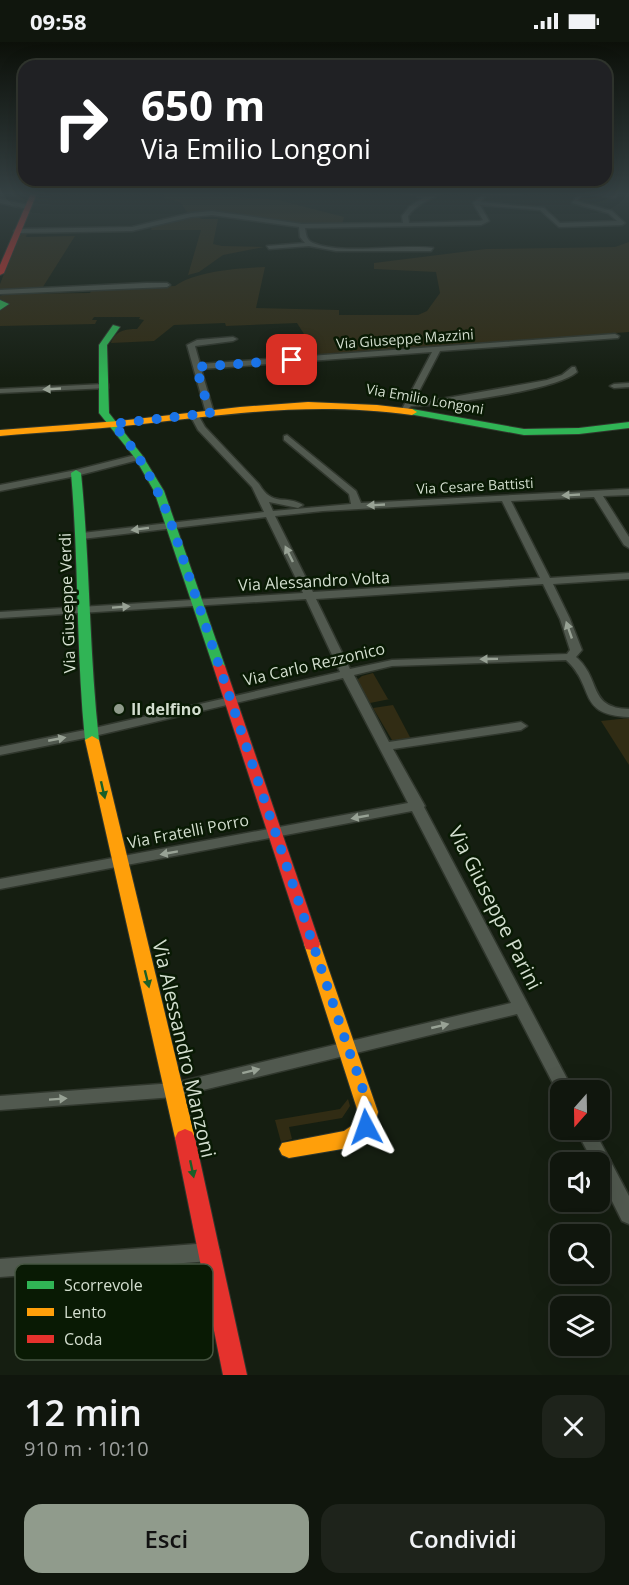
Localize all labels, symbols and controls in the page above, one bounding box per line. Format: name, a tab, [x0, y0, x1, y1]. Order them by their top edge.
text: 09:58	[30, 6, 87, 36]
text: 650 m	[141, 76, 265, 133]
icon: right	[42, 84, 120, 162]
text: Via Emilio Longoni	[141, 130, 371, 167]
street label: Via Giuseppe Mazzini	[336, 324, 474, 353]
pin	[266, 334, 317, 385]
icon: arrive	[275, 343, 308, 376]
street label: Via Emilio Longoni	[365, 379, 485, 418]
one-way arrow	[43, 384, 62, 393]
street label: Via Cesare Battisti	[416, 473, 534, 498]
one-way arrow	[561, 490, 580, 499]
one-way arrow	[366, 500, 385, 510]
one-way arrow	[131, 524, 150, 533]
street label: Via Giuseppe Verdi	[54, 532, 80, 674]
one-way arrow	[285, 546, 294, 563]
street label: Via Alessandro Volta	[238, 566, 390, 596]
one-way arrow	[112, 602, 131, 612]
one-way arrow	[564, 621, 574, 639]
street label: Via Carlo Rezzonico	[241, 637, 387, 691]
one-way arrow	[480, 654, 499, 664]
place label: Il delfino	[131, 698, 201, 720]
marker: Il delfino	[112, 702, 126, 716]
one-way arrow	[48, 734, 67, 743]
one-way arrow	[99, 780, 108, 799]
street label: Via Fratelli Porro	[125, 808, 251, 854]
one-way arrow	[351, 813, 370, 822]
street label: Via Giuseppe Parini	[442, 821, 548, 994]
one-way arrow	[159, 849, 178, 858]
street label: Via Alessandro Manzoni	[146, 938, 223, 1160]
one-way arrow	[143, 970, 153, 989]
one-way arrow	[431, 1021, 450, 1030]
one-way arrow	[242, 1066, 260, 1076]
north arrow	[550, 1080, 610, 1140]
map controls	[550, 1080, 610, 1356]
one-way arrow	[49, 1094, 68, 1103]
position arrow	[334, 1095, 398, 1159]
button: sound	[550, 1152, 610, 1212]
one-way arrow	[188, 1160, 197, 1179]
button: search	[550, 1224, 610, 1284]
legend	[15, 1264, 213, 1360]
text: Scorrevole	[64, 1274, 143, 1296]
button: layers	[550, 1296, 610, 1356]
text: Lento	[64, 1301, 106, 1323]
text: Coda	[64, 1328, 102, 1350]
text: 12 min	[24, 1388, 142, 1437]
button: close	[542, 1395, 605, 1458]
text: 910 m · 10:10	[24, 1435, 149, 1462]
button: Esci	[24, 1504, 309, 1573]
button: Condividi	[321, 1504, 605, 1573]

